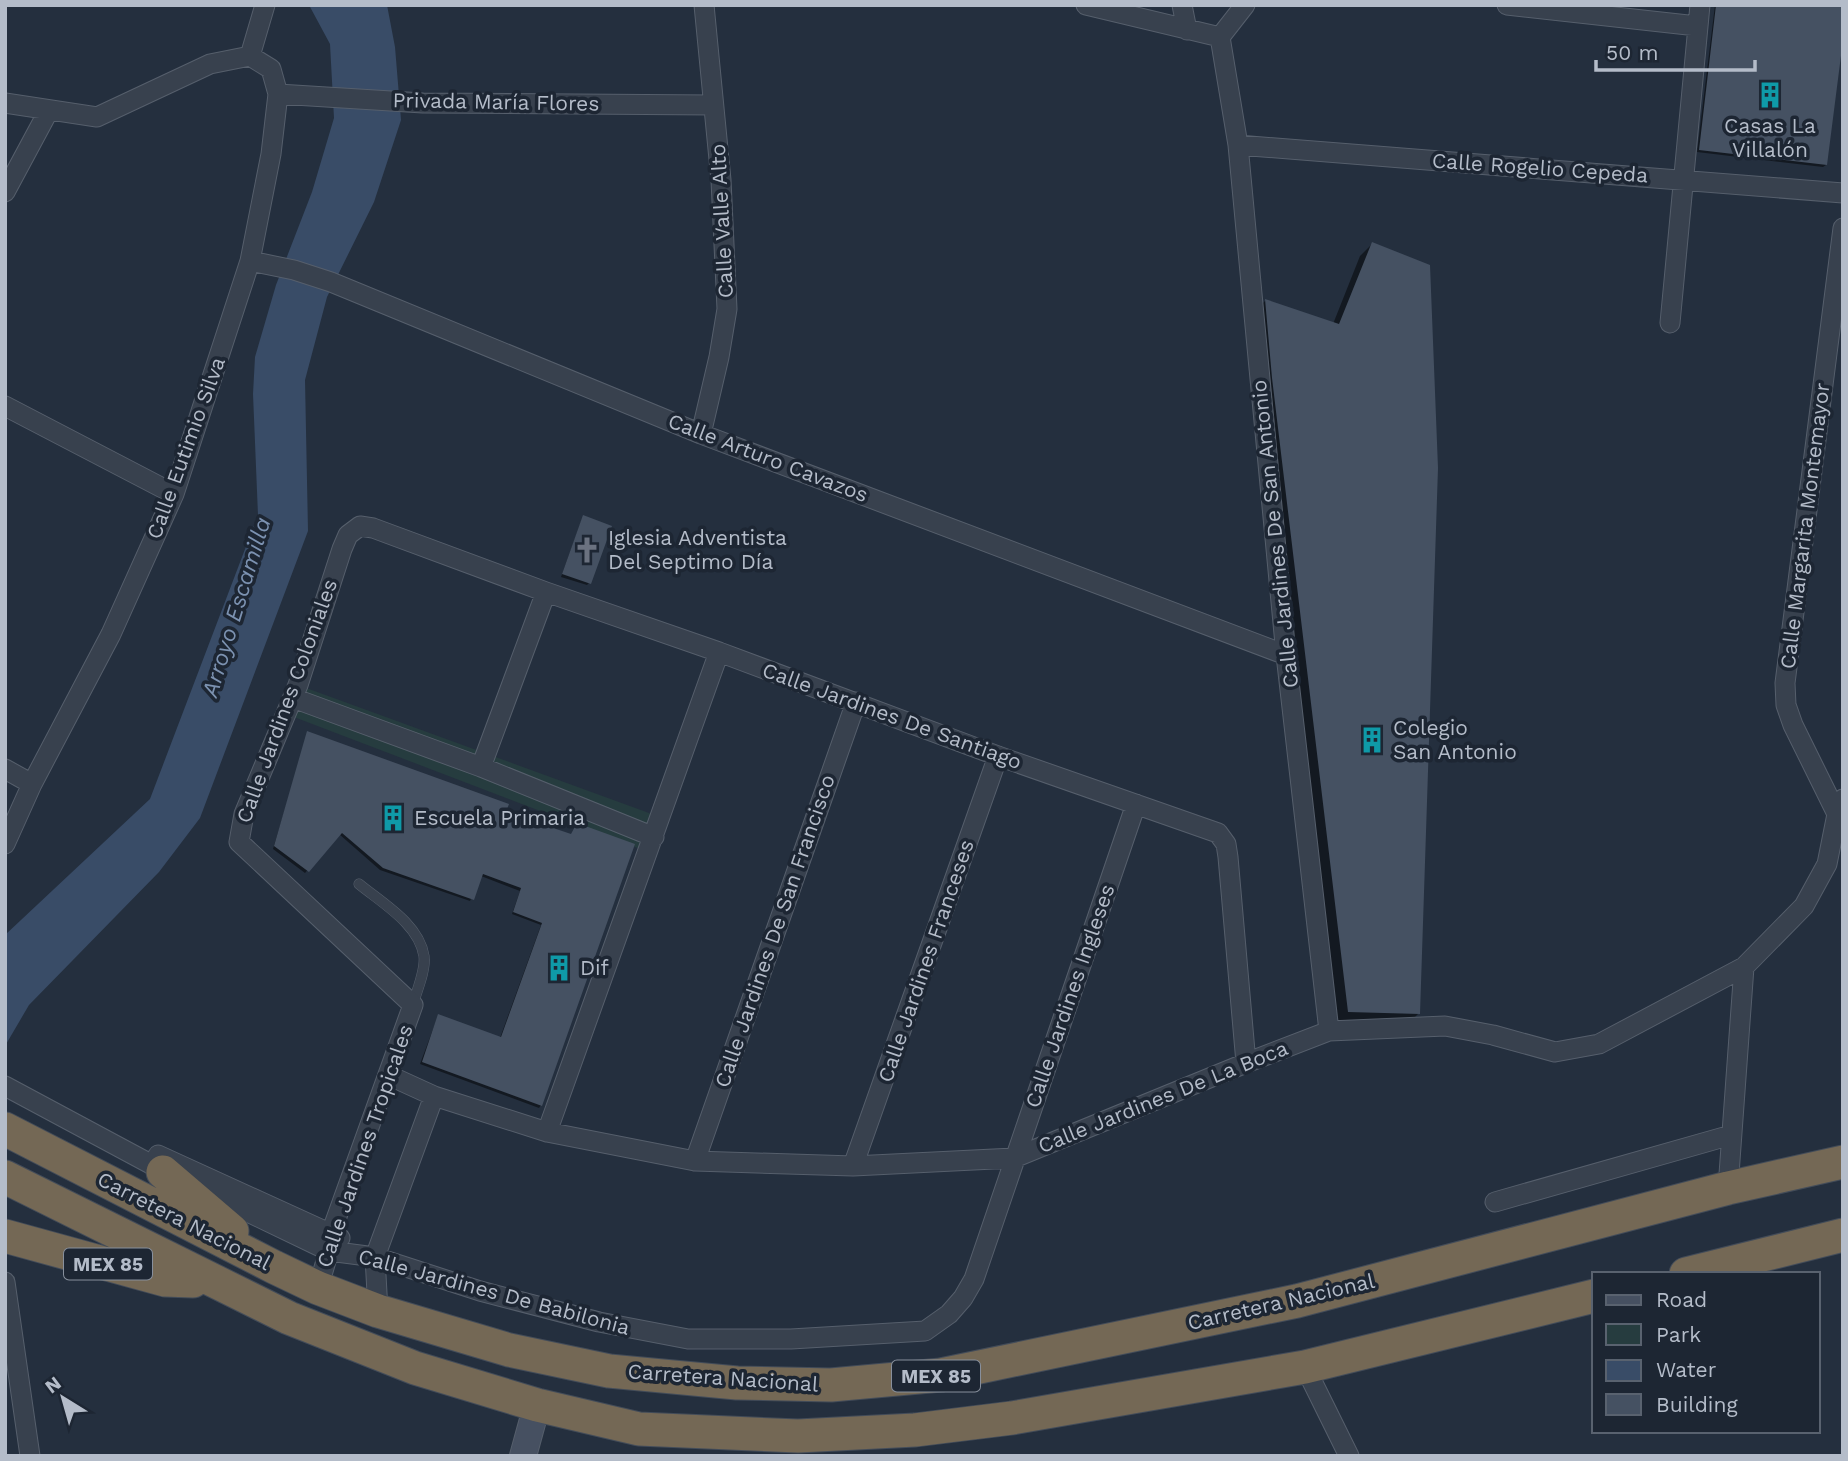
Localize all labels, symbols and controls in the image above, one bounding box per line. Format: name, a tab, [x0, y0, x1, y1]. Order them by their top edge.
scale bar	[1596, 28, 1755, 72]
text: 50 m	[1606, 40, 1658, 65]
building icon: Casas La Villalón	[1755, 80, 1785, 110]
street label: Privada María Flores	[392, 87, 600, 116]
place label: Casas La Villalón	[1724, 113, 1816, 162]
street label: Calle Valle Alto	[705, 143, 738, 299]
street label: Calle Rogelio Cepeda	[1431, 147, 1649, 188]
street label: Calle Eutimio Silva	[141, 353, 230, 542]
street label: Calle Jardines De San Antonio	[1246, 379, 1303, 689]
street label: Calle Margarita Montemayor	[1775, 381, 1835, 670]
street label: Calle Arturo Cavazos	[665, 408, 872, 507]
water label: Arroyo Escamilla	[196, 514, 277, 701]
place label: Iglesia Adventista Del Septimo Día	[608, 525, 787, 574]
church icon: Iglesia Adventista Del Septimo Día	[572, 535, 602, 565]
street label: Calle Jardines Coloniales	[231, 575, 342, 826]
street label: Calle Jardines De Santiago	[759, 657, 1025, 774]
place label: Colegio San Antonio	[1393, 715, 1517, 764]
building icon: Colegio San Antonio	[1357, 725, 1387, 755]
street label: Calle Jardines De San Francisco	[709, 771, 840, 1091]
building icon: Escuela Primaria	[378, 803, 408, 833]
place label: Escuela Primaria	[414, 805, 585, 830]
street label: Calle Jardines Franceses	[872, 836, 979, 1085]
street label: Calle Jardines Ingleses	[1019, 881, 1120, 1111]
building icon: Dif	[544, 953, 574, 983]
place label: Dif	[580, 955, 609, 980]
street label: Calle Jardines Tropicales	[311, 1021, 418, 1271]
street label: Calle Jardines De La Boca	[1034, 1035, 1291, 1158]
street label: Carretera Nacional	[93, 1166, 276, 1275]
street label: Calle Jardines De Babilonia	[356, 1243, 633, 1340]
road number: MEX 85	[64, 1248, 152, 1280]
street label: Carretera Nacional	[1185, 1268, 1377, 1335]
legend	[1592, 1272, 1820, 1433]
text: Road	[1656, 1287, 1707, 1312]
text: Park	[1656, 1322, 1701, 1347]
text: Water	[1656, 1357, 1717, 1382]
street label: Carretera Nacional	[627, 1358, 820, 1397]
road number: MEX 85	[892, 1360, 980, 1392]
north arrow	[28, 1363, 98, 1433]
text: N	[41, 1371, 66, 1398]
text: Building	[1656, 1392, 1738, 1417]

